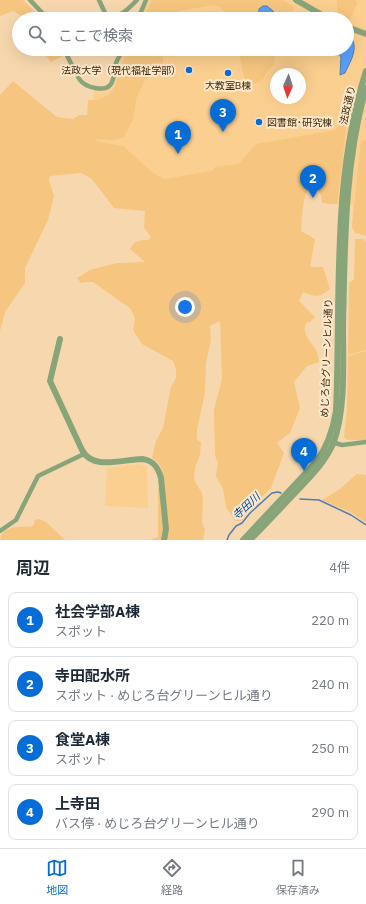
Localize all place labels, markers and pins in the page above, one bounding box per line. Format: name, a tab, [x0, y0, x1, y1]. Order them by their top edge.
place label: 法政大学（現代福祉学部）	[61, 64, 181, 77]
marker: 法政大学（現代福祉学部）	[184, 65, 194, 75]
marker: 大教室B棟	[223, 68, 233, 78]
place label: 大教室B棟	[205, 79, 251, 92]
pin: 3	[210, 99, 236, 132]
place label: 図書館･研究棟	[267, 116, 332, 129]
marker: 図書館･研究棟	[254, 117, 264, 127]
pin: 1	[165, 121, 191, 154]
pin: 2	[300, 165, 326, 198]
pin: 4	[291, 438, 317, 471]

